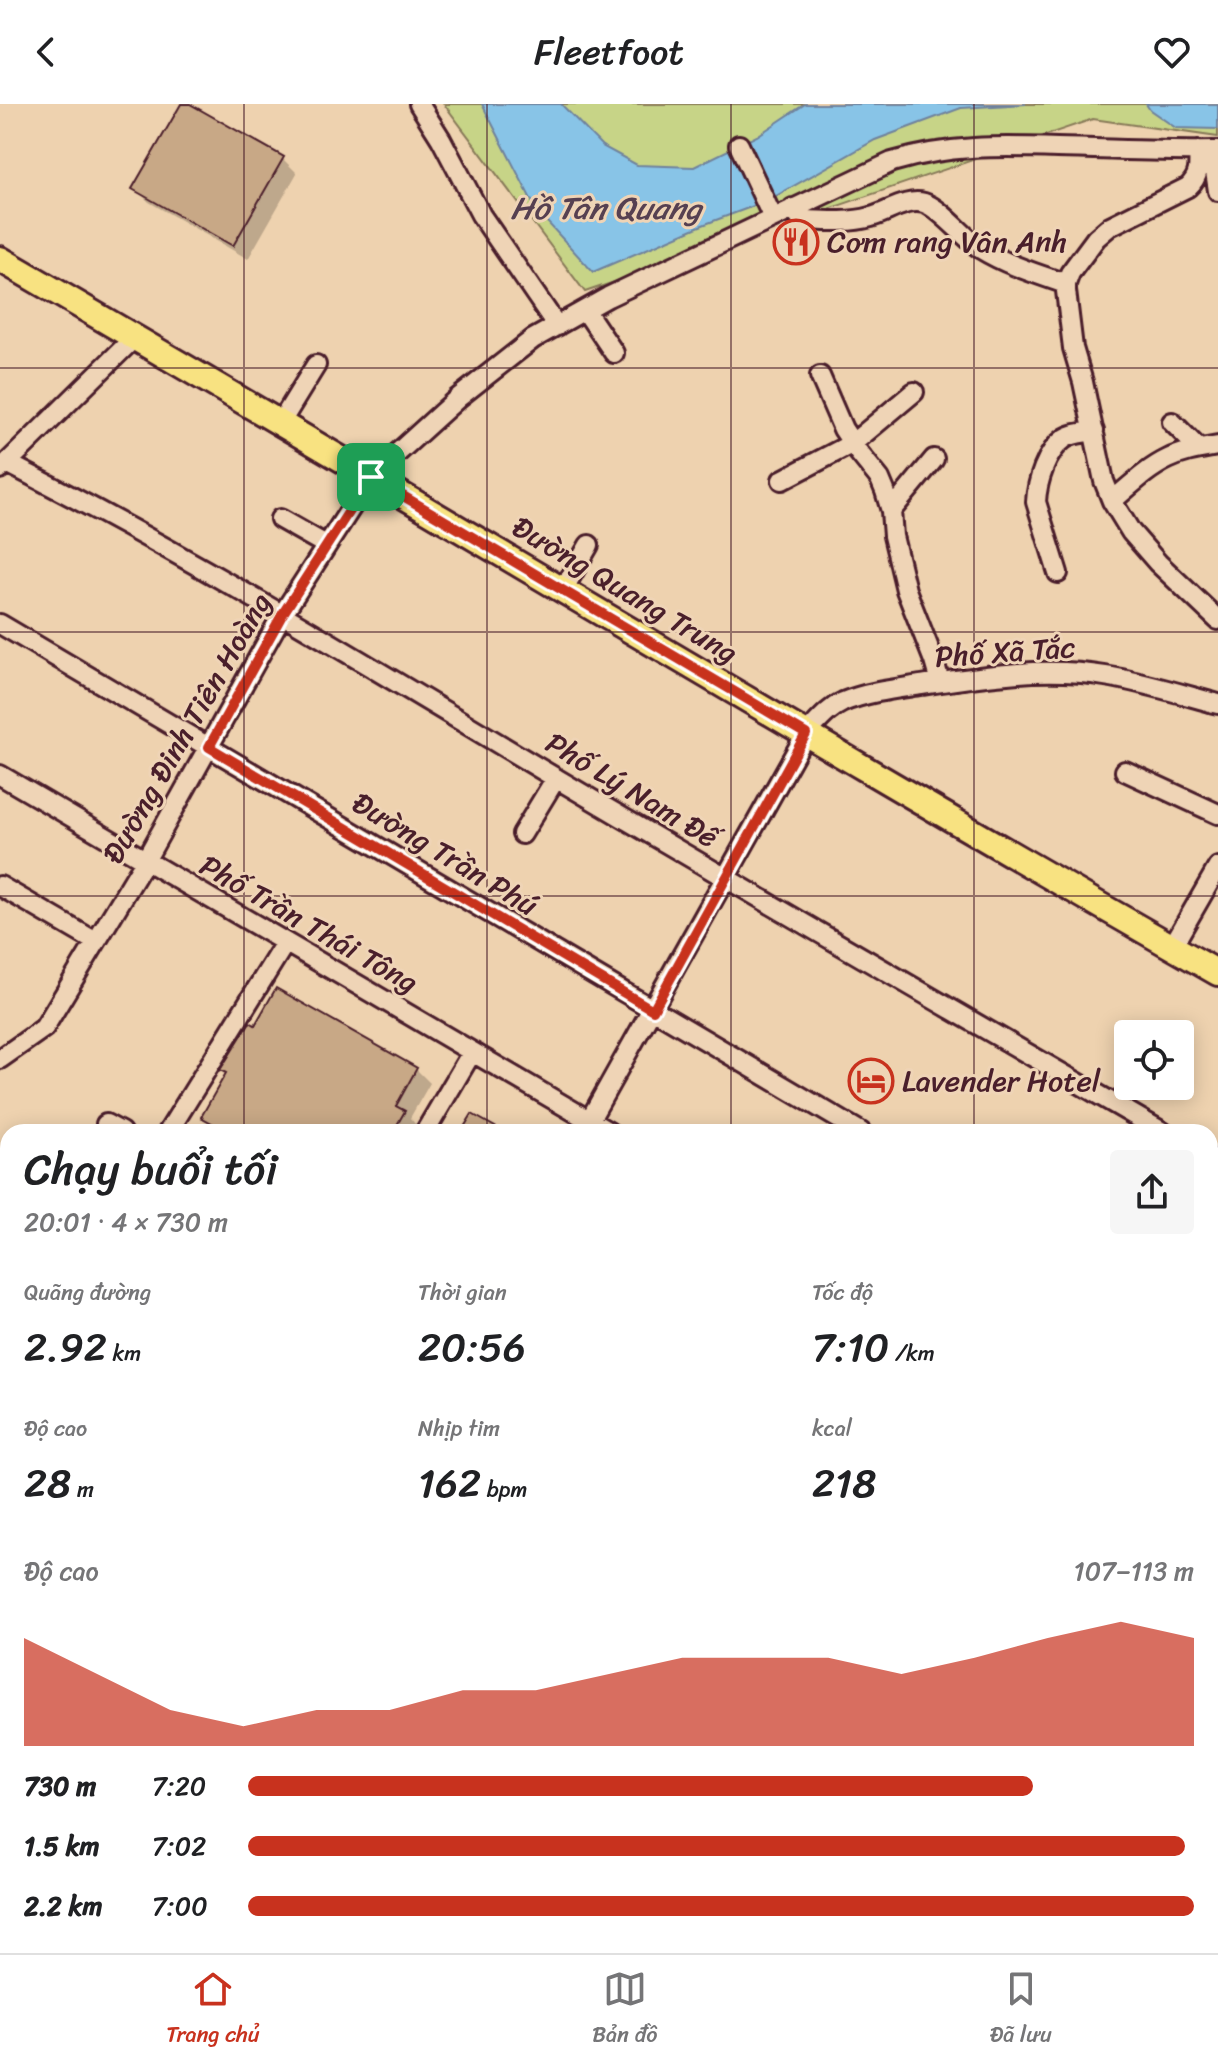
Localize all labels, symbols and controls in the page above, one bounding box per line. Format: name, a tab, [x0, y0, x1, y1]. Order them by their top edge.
text: Fleetfoot	[534, 20, 684, 84]
icon: back	[24, 30, 68, 74]
icon: heart	[1150, 30, 1194, 74]
water label: Hồ Tân Quang	[510, 180, 704, 237]
place label: Cơm rang Vân Anh	[827, 215, 1067, 269]
restaurant icon: Cơm rang Vân Anh	[772, 218, 820, 266]
pin	[337, 443, 405, 511]
icon: arrive	[349, 455, 393, 499]
street label: Đường Quang Trung	[501, 501, 749, 679]
street label: Đường Đinh Tiên Hoàng	[87, 582, 287, 874]
street label: Phố Xã Tắc	[933, 620, 1077, 684]
street label: Phố Lý Nam Đế	[535, 717, 733, 866]
street label: Đường Trần Phú	[341, 777, 550, 932]
street label: Phố Trần Thái Tông	[189, 839, 429, 1009]
map controls	[1114, 1020, 1194, 1100]
button: locate	[1114, 1020, 1194, 1100]
place label: Lavender Hotel	[902, 1054, 1101, 1108]
hotel icon: Lavender Hotel	[847, 1057, 895, 1105]
text: Chạy buổi tối	[24, 1130, 278, 1208]
button: share	[1110, 1150, 1194, 1234]
text: 20:01 · 4 × 730 m	[24, 1199, 228, 1245]
text: Quãng đường	[24, 1273, 151, 1312]
text: Thời gian	[418, 1273, 507, 1312]
text: Tốc độ	[812, 1273, 873, 1312]
text: 2.92	[24, 1312, 107, 1383]
text: 20:56	[418, 1312, 526, 1383]
text: 7:10	[812, 1312, 889, 1383]
text: km	[107, 1334, 141, 1373]
text: /km	[889, 1334, 935, 1373]
text: Độ cao	[24, 1409, 87, 1448]
text: Nhịp tim	[418, 1409, 500, 1448]
text: kcal	[812, 1409, 852, 1448]
text: 28	[24, 1448, 71, 1519]
text: 162	[418, 1448, 481, 1519]
text: 218	[812, 1448, 876, 1519]
text: m	[71, 1470, 94, 1509]
text: bpm	[481, 1470, 527, 1509]
text: Độ cao	[24, 1548, 99, 1594]
text: 107–113 m	[1074, 1548, 1194, 1594]
text: 730 m	[24, 1763, 96, 1809]
text: 7:20	[152, 1763, 206, 1809]
text: 1.5 km	[24, 1823, 99, 1869]
text: 7:02	[152, 1823, 206, 1869]
text: 2.2 km	[24, 1883, 102, 1929]
text: 7:00	[152, 1883, 208, 1929]
tab: Trang chủ	[166, 1967, 260, 2054]
tab: Bản đồ	[592, 1967, 657, 2054]
tab: Đã lưu	[990, 1967, 1052, 2054]

